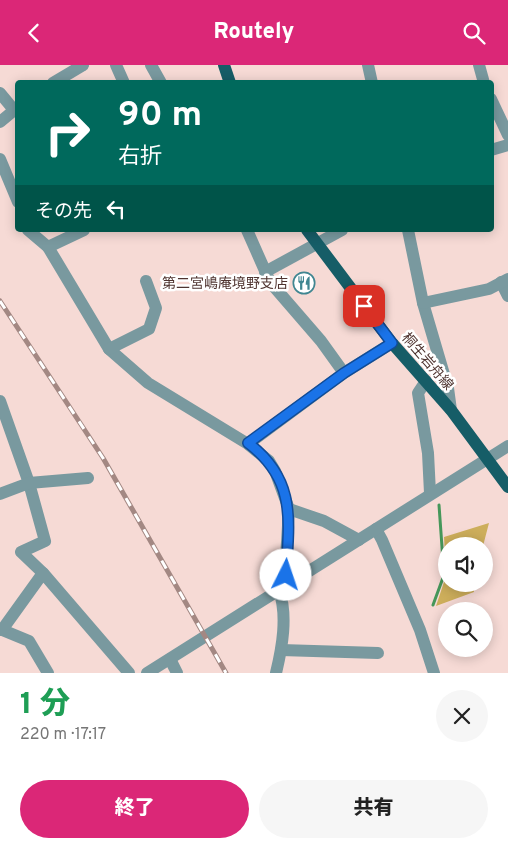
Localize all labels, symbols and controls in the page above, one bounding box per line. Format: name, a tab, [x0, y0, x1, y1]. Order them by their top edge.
icon: back	[20, 19, 48, 47]
text: Routely	[214, 19, 294, 46]
icon: search	[460, 19, 488, 47]
text: 90 m	[118, 94, 202, 138]
icon: right	[35, 100, 100, 165]
text: 右折	[118, 144, 162, 171]
icon: left	[102, 195, 130, 223]
text: その先	[35, 200, 92, 224]
restaurant icon: 第二宮嶋庵境野支店	[292, 271, 316, 295]
place label: 第二宮嶋庵境野支店	[162, 275, 288, 293]
pin	[343, 285, 385, 327]
icon: arrive	[350, 292, 378, 320]
street label: 桐生岩舟線	[397, 330, 456, 394]
map controls	[438, 537, 493, 657]
button: sound	[438, 537, 493, 592]
position arrow	[259, 548, 311, 600]
button: search	[438, 602, 493, 657]
text: 1 分	[20, 687, 70, 724]
button: close	[436, 690, 488, 742]
text: 220 m · 17:17	[20, 725, 106, 745]
button: 終了	[20, 780, 249, 838]
button: 共有	[259, 780, 488, 838]

